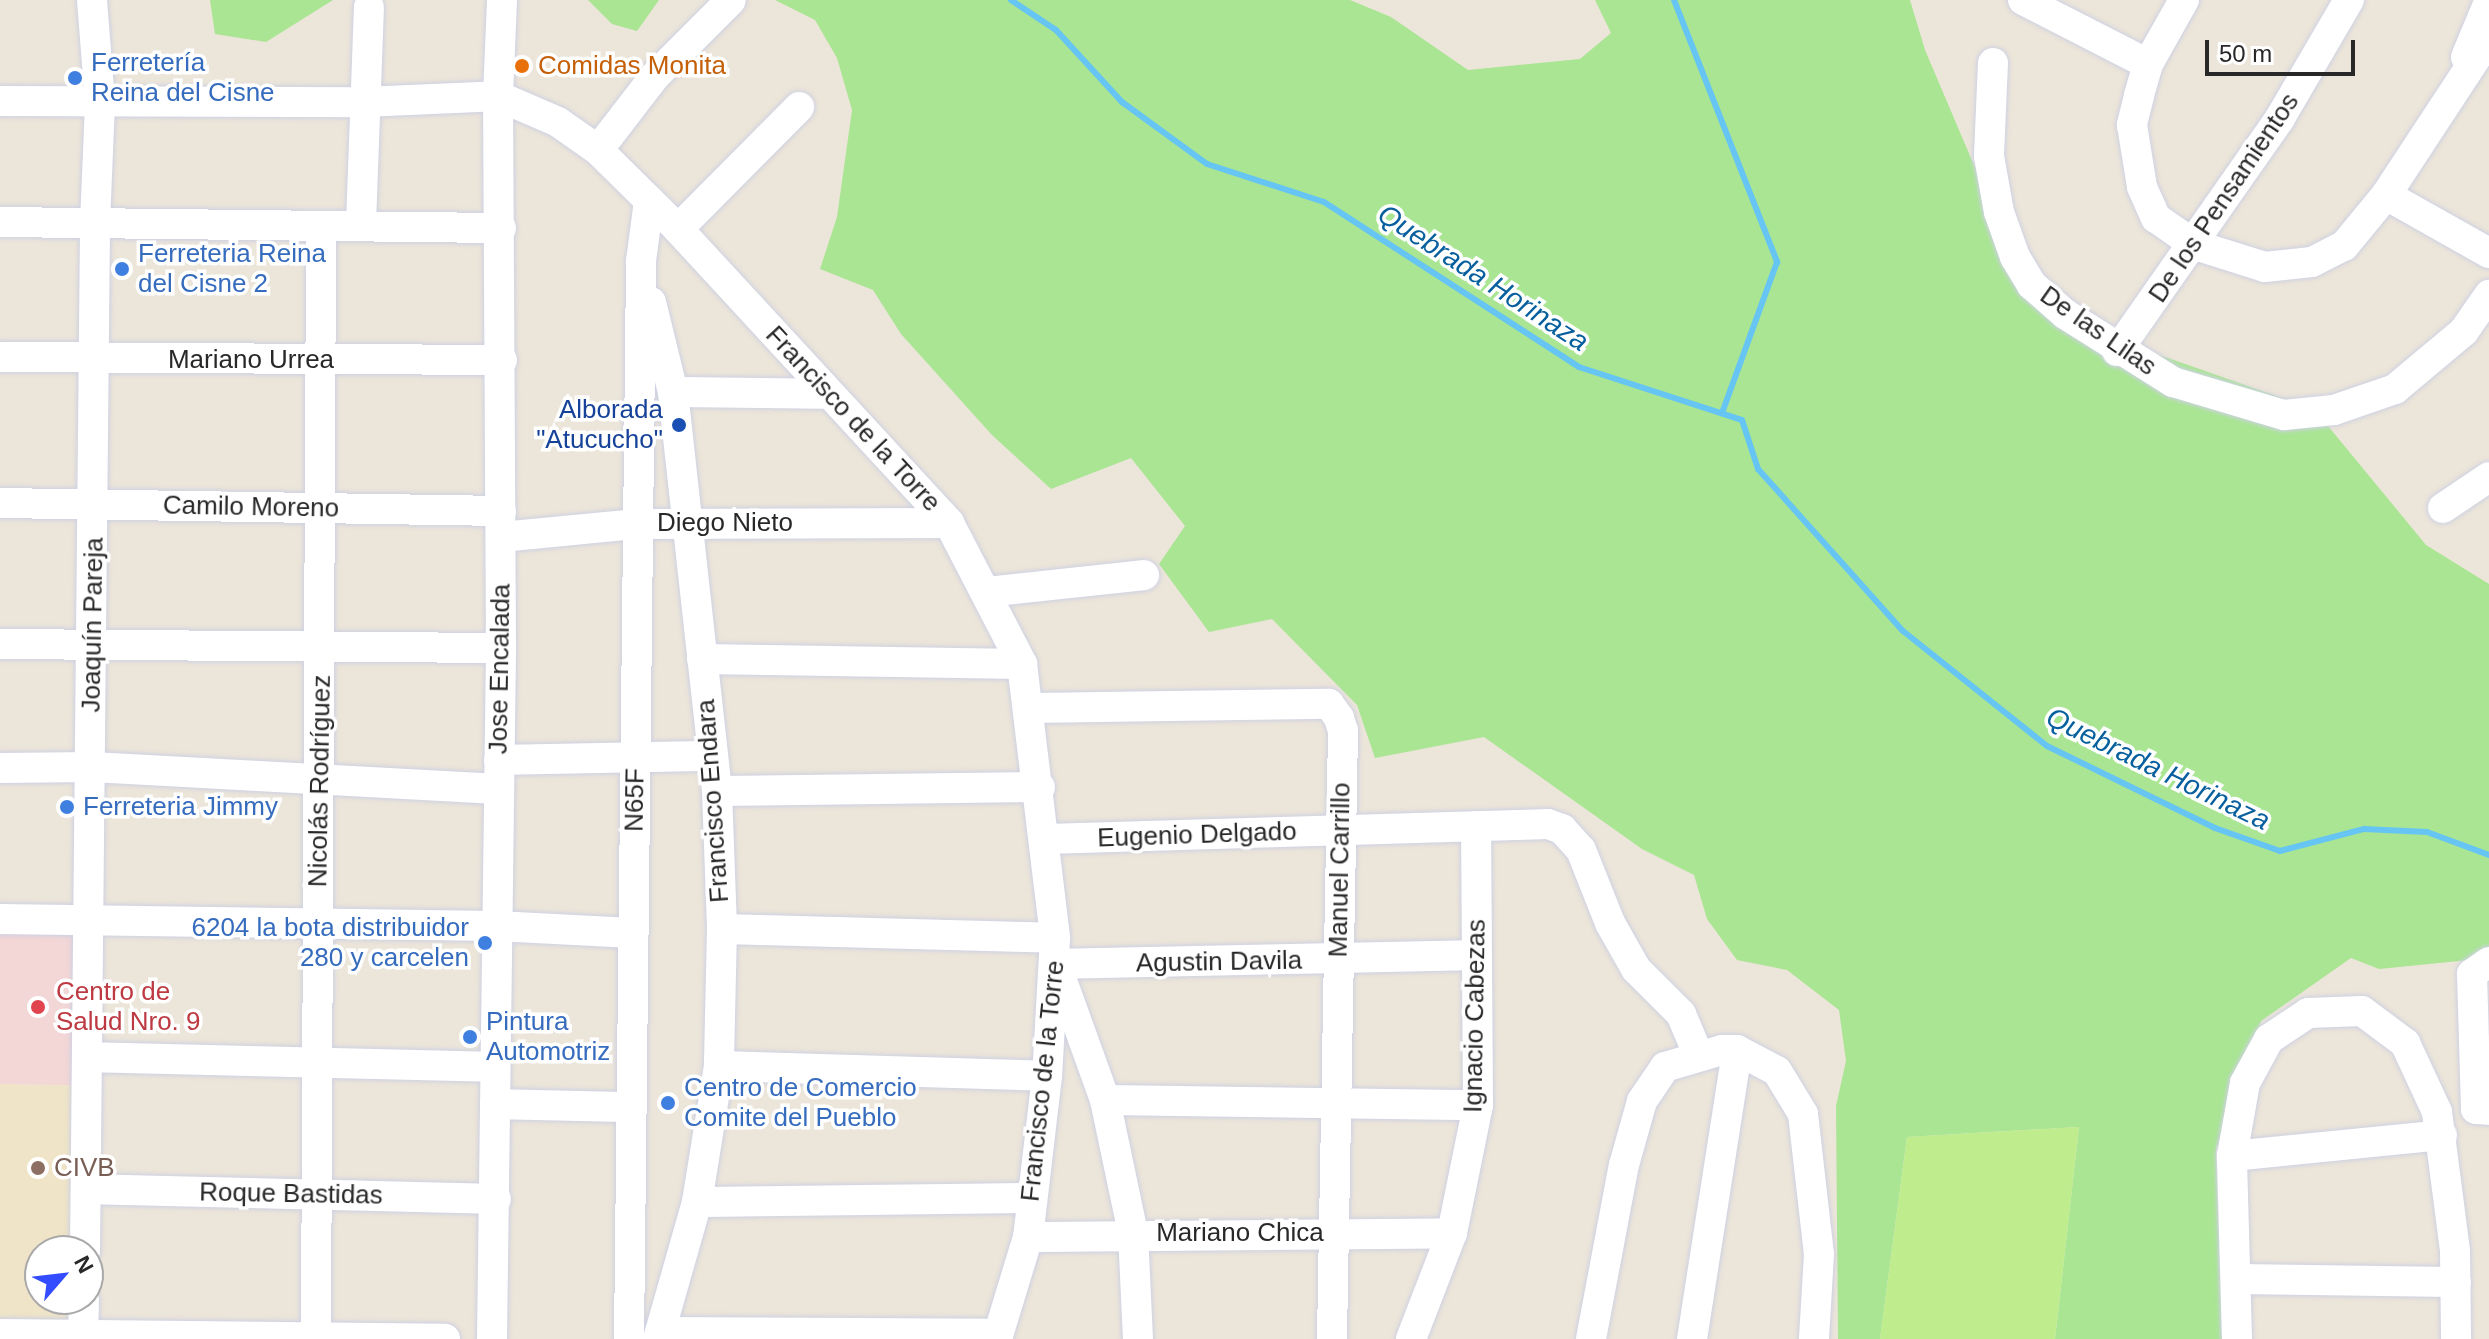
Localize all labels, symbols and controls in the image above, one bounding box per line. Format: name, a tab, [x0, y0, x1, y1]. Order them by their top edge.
scale bar	[2209, 24, 2359, 74]
text: 50 m	[2219, 40, 2272, 67]
place label: Ferretería Reina del Cisne	[91, 47, 275, 108]
place label: Comidas Monita	[538, 50, 726, 82]
marker: Comidas Monita	[513, 57, 531, 75]
marker: Ferretería Reina del Cisne	[66, 69, 84, 87]
street label: De los Pensamientos	[2142, 87, 2306, 309]
water label: Quebrada Horinaza	[1371, 197, 1595, 359]
place label: Ferreteria Reina del Cisne 2	[138, 238, 326, 300]
marker: Ferreteria Reina del Cisne 2	[113, 260, 131, 278]
street label: De las Lilas	[2034, 280, 2162, 382]
street label: Francisco de la Torre	[759, 320, 947, 518]
street label: Mariano Urrea	[168, 344, 334, 376]
place label: Alborada "Atucucho"	[536, 394, 663, 456]
marker: Alborada "Atucucho"	[670, 416, 688, 434]
street label: Camilo Moreno	[163, 490, 339, 524]
street label: Diego Nieto	[657, 507, 793, 539]
street label: Joaquín Pareja	[76, 537, 110, 713]
street label: Jose Encalada	[483, 583, 517, 755]
street label: Nicolás Rodríguez	[303, 675, 337, 887]
street label: Francisco Endara	[690, 698, 736, 904]
water label: Quebrada Horinaza	[2041, 700, 2275, 838]
street label: N65F	[619, 768, 651, 832]
street label: Manuel Carrillo	[1323, 782, 1357, 958]
place label: Ferreteria Jimmy	[83, 791, 278, 823]
marker: Ferreteria Jimmy	[58, 798, 76, 816]
street label: Eugenio Delgado	[1097, 816, 1297, 854]
place label: 6204 la bota distribuidor 280 y carcelen	[191, 912, 469, 974]
street label: Ignacio Cabezas	[1458, 919, 1492, 1113]
marker: 6204 la bota distribuidor 280 y carcelen	[476, 934, 494, 952]
street label: Agustin Davila	[1136, 945, 1302, 979]
street label: Francisco de la Torre	[1015, 959, 1071, 1203]
place label: Centro de Salud Nro. 9	[56, 976, 201, 1038]
marker: Centro de Salud Nro. 9	[27, 996, 49, 1018]
place label: Pintura Automotriz	[486, 1006, 610, 1068]
marker: Pintura Automotriz	[461, 1028, 479, 1046]
place label: Centro de Comercio Comite del Pueblo	[684, 1072, 917, 1134]
marker: Centro de Comercio Comite del Pueblo	[659, 1094, 677, 1112]
place label: CIVB	[54, 1152, 115, 1184]
marker: CIVB	[29, 1159, 47, 1177]
street label: Roque Bastidas	[199, 1177, 383, 1211]
street label: Mariano Chica	[1156, 1217, 1324, 1249]
north arrow	[24, 1235, 104, 1315]
text: N	[69, 1252, 99, 1277]

